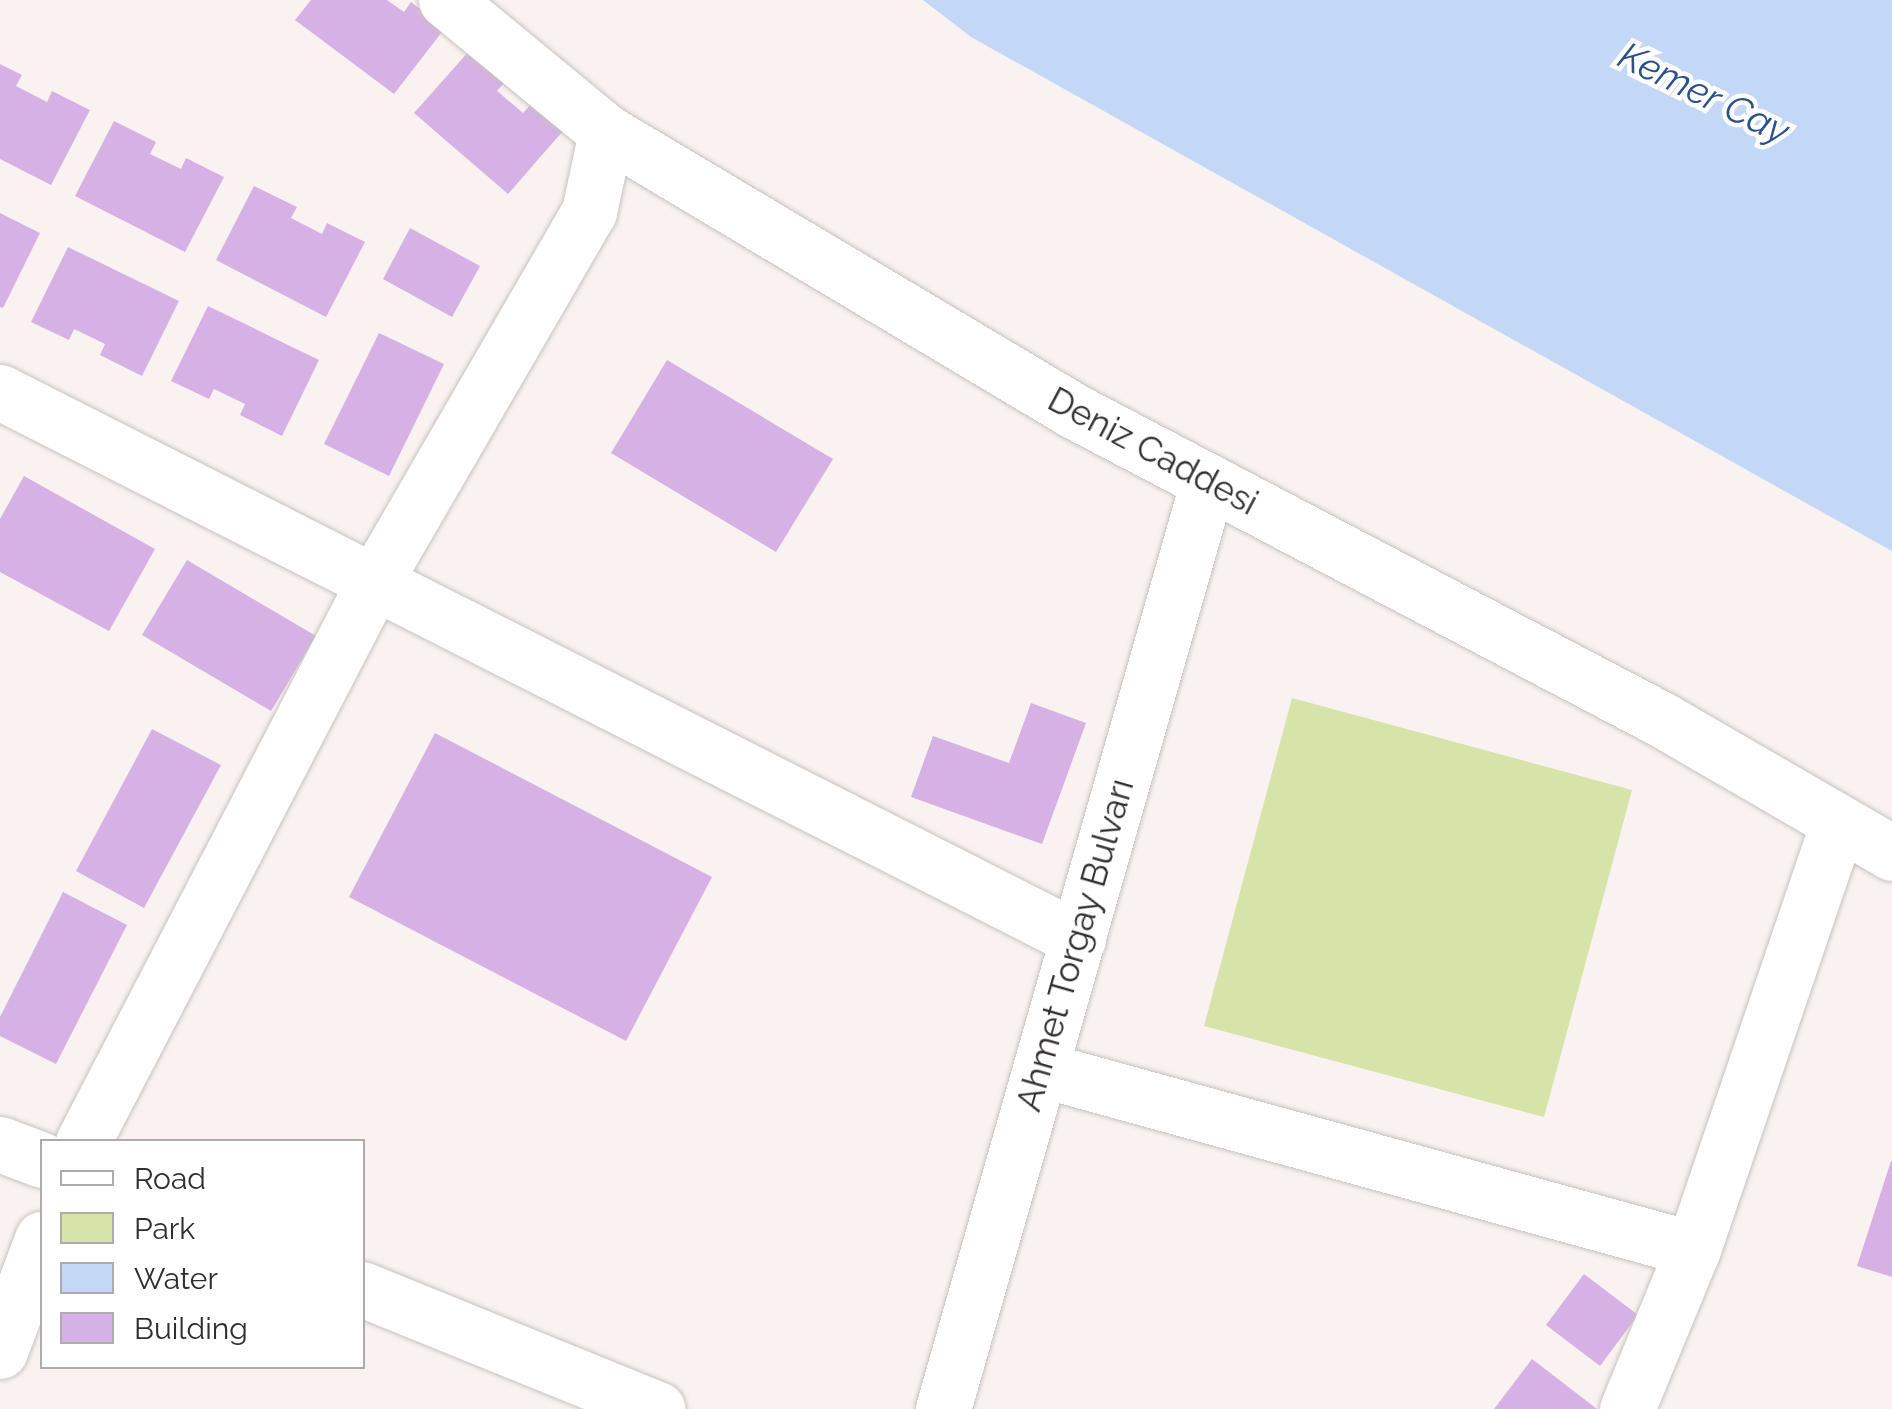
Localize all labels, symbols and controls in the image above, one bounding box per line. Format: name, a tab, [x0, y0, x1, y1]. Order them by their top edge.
water label: Kemer Cay	[1611, 32, 1797, 154]
street label: Deniz Caddesi	[1041, 378, 1265, 524]
street label: Ahmet Torgay Bulvarı	[1007, 773, 1143, 1117]
legend	[40, 1139, 365, 1369]
text: Road	[134, 1161, 206, 1196]
text: Park	[134, 1211, 195, 1246]
text: Water	[134, 1261, 218, 1296]
text: Building	[134, 1311, 248, 1346]

